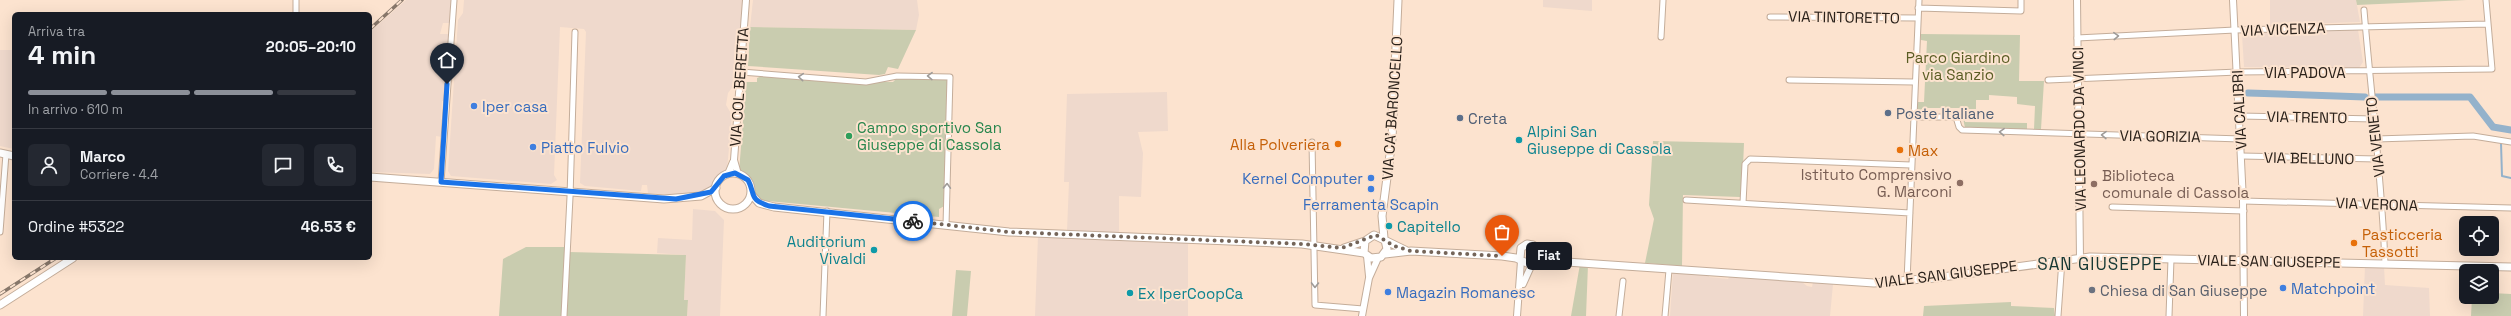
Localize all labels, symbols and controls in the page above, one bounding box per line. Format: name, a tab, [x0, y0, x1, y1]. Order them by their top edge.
street label: VIA TINTORETTO	[1788, 7, 1900, 27]
street label: VIA VICENZA	[2240, 18, 2326, 40]
text: Arriva tra	[28, 23, 85, 40]
street label: VIA COL BERETTA	[725, 26, 753, 147]
one-way arrow	[2113, 32, 2119, 40]
street label: VIA CA' BARONCELLO	[1377, 35, 1407, 181]
text: 20:05–20:10	[266, 37, 356, 56]
text: 4 min	[28, 38, 96, 72]
pin	[430, 43, 464, 84]
street label: VIA LEONARDO DA VINCI	[2068, 47, 2090, 211]
park label: Parco Giardino via Sanzio	[1906, 48, 2010, 84]
icon: home	[436, 49, 458, 71]
street label: VIA PADOVA	[2264, 63, 2346, 82]
street label: VIA CALIBRI	[2227, 70, 2251, 150]
one-way arrow	[798, 72, 804, 81]
one-way arrow	[927, 72, 933, 81]
street label: VIA VENETO	[2361, 96, 2389, 178]
place label: Iper casa	[482, 97, 548, 116]
text: In arrivo · 610 m	[28, 101, 123, 118]
marker: Iper casa	[469, 101, 479, 111]
place label: Poste Italiane	[1896, 104, 1994, 123]
street label: VIA TRENTO	[2266, 107, 2348, 127]
marker: Poste Italiane	[1883, 108, 1893, 118]
place label: Creta	[1468, 109, 1507, 128]
marker: Creta	[1455, 113, 1465, 123]
place label: Campo sportivo San Giuseppe di Cassola	[857, 118, 1002, 154]
place label: Alpini San Giuseppe di Cassola	[1527, 122, 1672, 158]
street label: VIA GORIZIA	[2119, 126, 2201, 146]
one-way arrow	[1999, 127, 2005, 136]
marker: Campo sportivo San Giuseppe di Cassola	[844, 131, 854, 141]
one-way arrow	[2101, 131, 2107, 139]
place label: Alla Polveriera	[1230, 135, 1330, 154]
marker: Alpini San Giuseppe di Cassola	[1514, 135, 1524, 145]
place label: Piatto Fulvio	[541, 138, 629, 157]
marker: Alla Polveriera	[1333, 139, 1343, 149]
place label: Max	[1908, 141, 1939, 160]
marker: Piatto Fulvio	[528, 142, 538, 152]
button: person	[28, 144, 70, 186]
button: chat	[262, 144, 304, 186]
button: phone	[314, 144, 356, 186]
marker: Max	[1895, 145, 1905, 155]
text: Marco	[80, 147, 126, 166]
street label: VIA BELLUNO	[2264, 148, 2354, 168]
place label: Istituto Comprensivo G. Marconi	[1801, 165, 1952, 201]
text: Corriere · 4.4	[80, 166, 158, 183]
place label: Biblioteca comunale di Cassola	[2102, 166, 2250, 202]
place label: Kernel Computer	[1242, 169, 1363, 188]
marker: Kernel Computer	[1366, 173, 1376, 183]
marker: Istituto Comprensivo G. Marconi	[1955, 178, 1965, 188]
marker: Biblioteca comunale di Cassola	[2089, 179, 2099, 189]
one-way arrow	[943, 183, 951, 189]
marker: Ferramenta Scapin	[1366, 184, 1376, 194]
street label: VIA VERONA	[2335, 193, 2419, 215]
place label: Ferramenta Scapin	[1303, 195, 1439, 214]
courier	[893, 201, 933, 241]
icon: bike	[902, 210, 924, 232]
pin	[1485, 215, 1519, 256]
map controls	[2459, 216, 2499, 304]
button: locate	[2459, 216, 2499, 256]
text: Ordine #5322	[28, 217, 124, 236]
text: 46.53 €	[301, 217, 356, 236]
place label: Capitello	[1397, 217, 1461, 236]
marker: Capitello	[1384, 221, 1394, 231]
icon: bag	[1491, 221, 1513, 243]
place label: Pasticceria Tassotti	[2362, 225, 2443, 261]
place label: Auditorium Vivaldi	[787, 232, 866, 268]
marker: Pasticceria Tassotti	[2349, 238, 2359, 248]
callout: Fiat	[1526, 242, 1572, 270]
marker: Auditorium Vivaldi	[869, 245, 879, 255]
text: Fiat	[1537, 247, 1561, 264]
street label: VIALE SAN GIUSEPPE	[2197, 250, 2341, 272]
district label: SAN GIUSEPPE	[2037, 253, 2163, 275]
street label: VIALE SAN GIUSEPPE	[1874, 256, 2018, 292]
button: layers	[2459, 264, 2499, 304]
place label: Matchpoint	[2291, 279, 2376, 298]
place label: Chiesa di San Giuseppe	[2100, 281, 2268, 300]
one-way arrow	[1311, 282, 1319, 288]
place label: Magazin Romanesc	[1396, 283, 1535, 302]
marker: Matchpoint	[2278, 283, 2288, 293]
place label: Ex IperCoopCa	[1138, 284, 1244, 303]
marker: Chiesa di San Giuseppe	[2087, 285, 2097, 295]
marker: Magazin Romanesc	[1383, 287, 1393, 297]
marker: Ex IperCoopCa	[1125, 288, 1135, 298]

